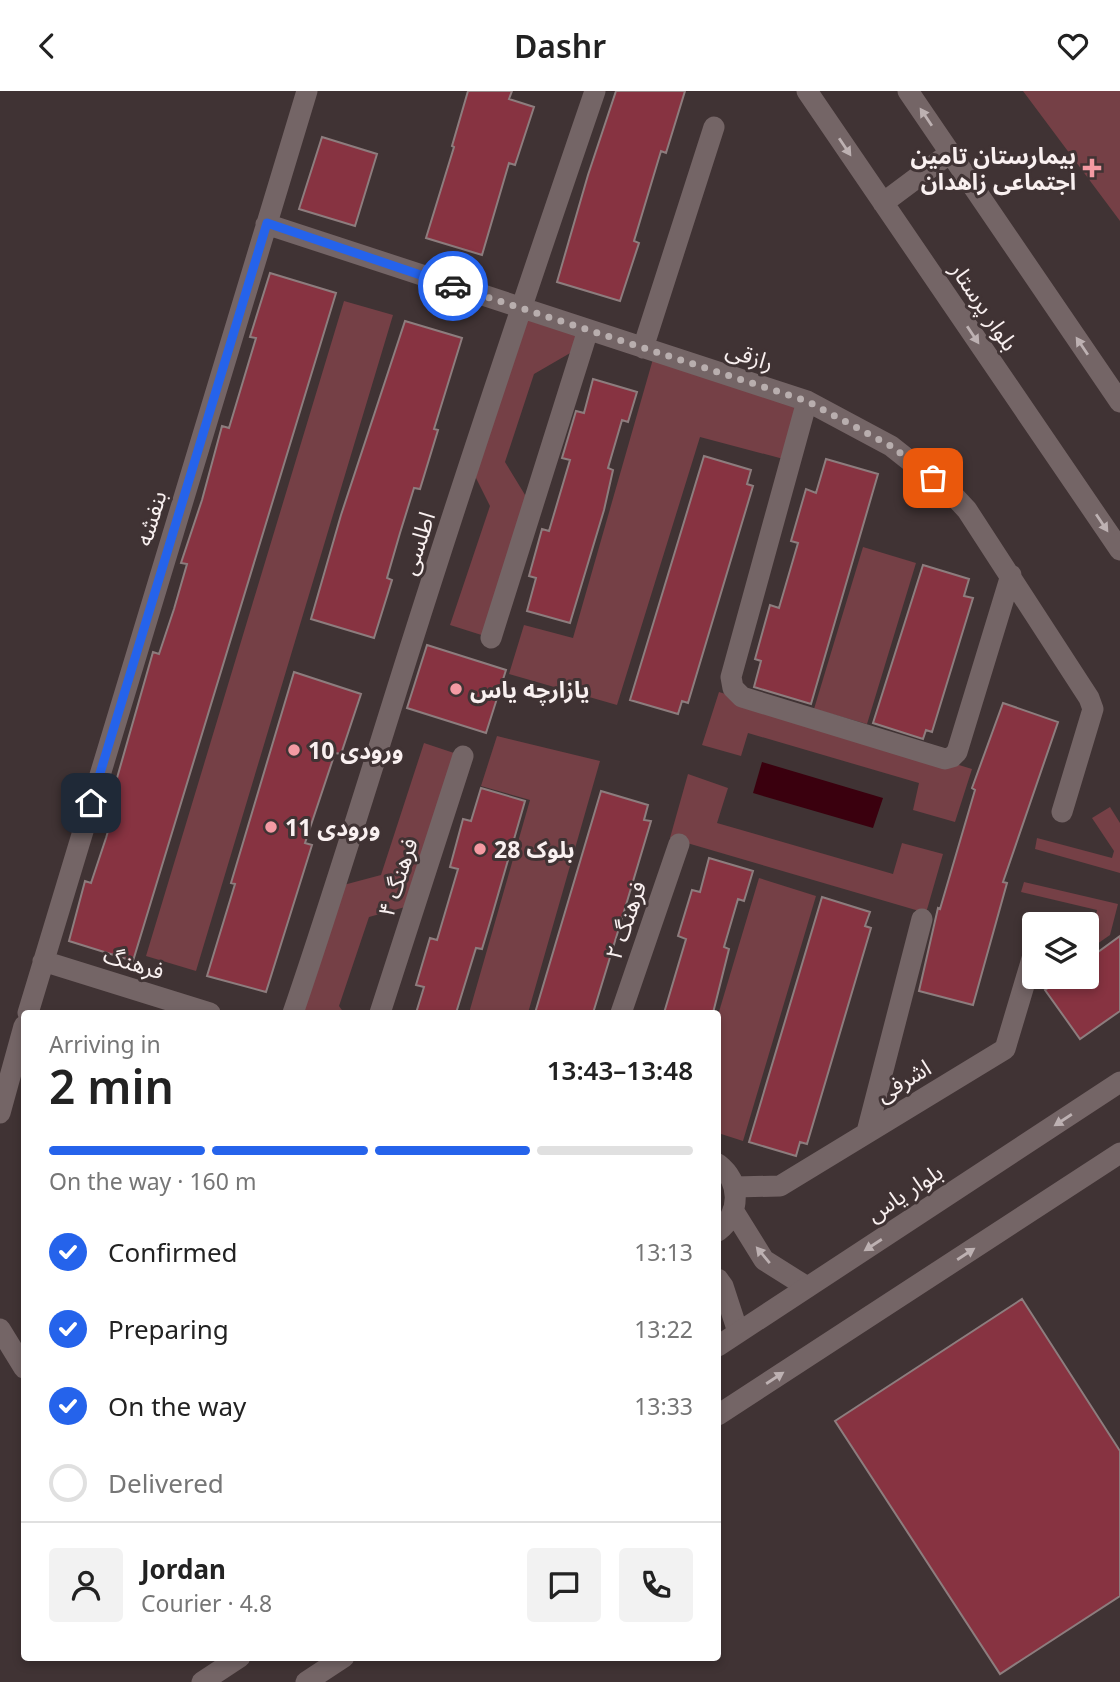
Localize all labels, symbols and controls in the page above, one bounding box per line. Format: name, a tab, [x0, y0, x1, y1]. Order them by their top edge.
text: Dashr	[514, 24, 606, 67]
icon: back	[28, 27, 66, 65]
icon: heart	[1054, 27, 1092, 65]
one-way arrow	[919, 108, 933, 126]
one-way arrow	[838, 138, 851, 157]
place label: بیمارستان تامین اجتماعی زاهدان	[910, 139, 1076, 197]
marker: بیمارستان تامین اجتماعی زاهدان	[1082, 158, 1102, 178]
courier	[418, 251, 488, 321]
street label: بلوار پرستار	[943, 254, 1026, 357]
icon: car	[434, 267, 472, 305]
one-way arrow	[967, 326, 980, 345]
street label: رازقی	[722, 332, 778, 378]
one-way arrow	[1075, 336, 1088, 356]
pin	[903, 448, 963, 508]
icon: bag	[914, 459, 952, 497]
street label: بنفشه	[126, 486, 174, 550]
street label: اطلسی	[392, 507, 442, 579]
one-way arrow	[1095, 514, 1109, 532]
place label: یازارچه یاس	[470, 673, 590, 706]
marker: یازارچه یاس	[448, 681, 464, 697]
place label: ورودی 10	[308, 734, 403, 766]
marker: ورودی 10	[286, 742, 302, 758]
pin	[61, 773, 121, 833]
icon: home	[72, 784, 110, 822]
place label: ورودی 11	[285, 811, 380, 843]
marker: ورودی 11	[263, 819, 279, 835]
street label: فرهنگ ۴	[369, 833, 425, 921]
place label: بلوک 28	[494, 833, 574, 865]
marker: بلوک 28	[472, 841, 488, 857]
street label: فرهنگ ۲	[597, 876, 653, 964]
map controls	[1022, 912, 1099, 989]
button: layers	[1022, 912, 1099, 989]
street label: فرهنگ	[100, 938, 168, 986]
text: Arriving in	[49, 1028, 161, 1060]
street label: اشرفی	[869, 1051, 937, 1109]
text: 13:43–13:48	[547, 1052, 693, 1088]
text: 2 min	[49, 1055, 174, 1117]
one-way arrow	[1054, 1113, 1072, 1127]
street label: بلوار یاس	[860, 1155, 948, 1229]
text: On the way · 160 m	[49, 1165, 256, 1197]
icon: check	[49, 1233, 87, 1271]
text: Confirmed	[108, 1234, 238, 1270]
text: 13:13	[634, 1236, 693, 1268]
one-way arrow	[863, 1238, 882, 1251]
one-way arrow	[756, 1246, 771, 1264]
one-way arrow	[956, 1247, 975, 1260]
icon: check	[49, 1310, 87, 1348]
text: Preparing	[108, 1311, 229, 1347]
text: 13:22	[634, 1313, 693, 1345]
one-way arrow	[765, 1371, 784, 1384]
icon: check	[49, 1387, 87, 1425]
text: On the way	[108, 1388, 246, 1424]
text: 13:33	[634, 1390, 693, 1422]
text: Delivered	[108, 1465, 224, 1501]
button: person	[49, 1548, 123, 1622]
button: chat	[527, 1548, 601, 1622]
button: phone	[619, 1548, 693, 1622]
text: Jordan	[141, 1551, 226, 1587]
text: Courier · 4.8	[141, 1587, 272, 1619]

